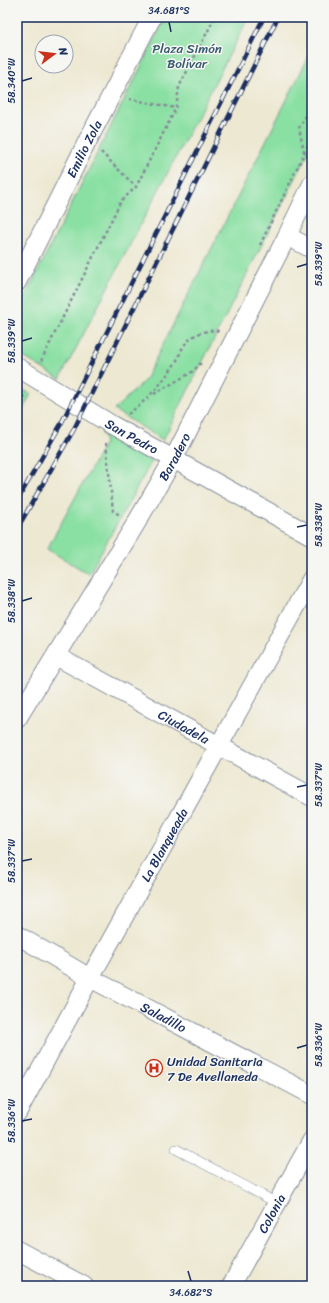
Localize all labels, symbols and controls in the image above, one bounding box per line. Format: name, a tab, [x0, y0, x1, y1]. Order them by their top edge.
text: 34.681°S	[148, 2, 190, 20]
north arrow	[34, 34, 74, 74]
park label: Plaza Simón Bolívar	[152, 37, 222, 75]
text: N	[53, 44, 73, 58]
text: 58.340°W	[3, 58, 21, 104]
street label: Emilio Zola	[60, 115, 108, 182]
text: 58.339°W	[310, 242, 328, 286]
text: 58.339°W	[3, 319, 21, 363]
street label: San Pedro	[101, 412, 163, 460]
street label: Baradero	[152, 428, 197, 485]
text: 58.338°W	[310, 503, 328, 547]
text: 58.338°W	[3, 579, 21, 623]
street label: Ciudadela	[154, 703, 214, 750]
text: 58.337°W	[310, 763, 328, 807]
street label: La Blanqueada	[134, 803, 194, 886]
text: 58.337°W	[3, 839, 21, 883]
street label: Saladillo	[136, 995, 191, 1039]
text: 58.336°W	[310, 1023, 328, 1067]
place label: Unidad Sanitaria 7 De Avellaneda	[167, 1050, 263, 1088]
hospital icon: Unidad Sanitaria 7 De Avellaneda	[144, 1058, 164, 1078]
text: 58.336°W	[3, 1099, 21, 1143]
street label: Colonia	[251, 1189, 292, 1237]
text: 34.682°S	[170, 1284, 213, 1302]

